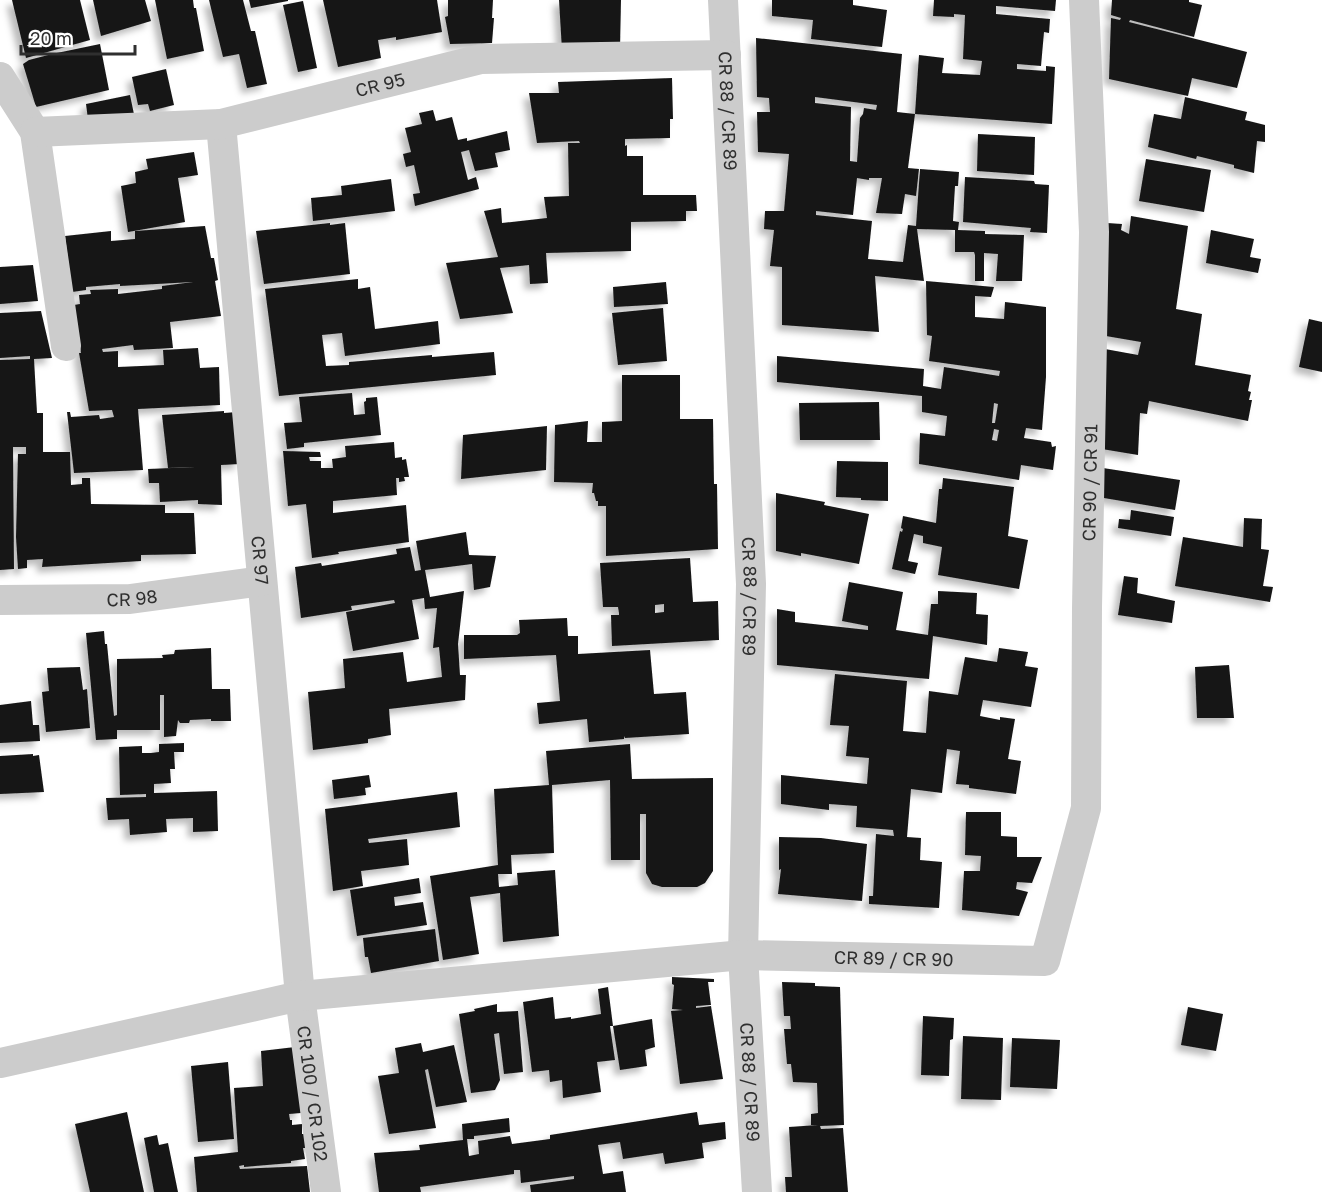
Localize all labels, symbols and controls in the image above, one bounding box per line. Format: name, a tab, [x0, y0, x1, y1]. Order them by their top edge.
scale bar	[21, 18, 135, 56]
text: 20 m	[30, 27, 72, 49]
street label: CR 88 / CR 89	[714, 51, 742, 171]
street label: CR 95	[353, 67, 407, 101]
street label: CR 90 / CR 91	[1077, 424, 1101, 542]
street label: CR 97	[247, 535, 274, 586]
street label: CR 88 / CR 89	[738, 536, 762, 656]
street label: CR 98	[106, 584, 159, 610]
street label: CR 89 / CR 90	[834, 946, 954, 970]
street label: CR 88 / CR 89	[736, 1022, 765, 1142]
street label: CR 100 / CR 102	[293, 1024, 333, 1163]

